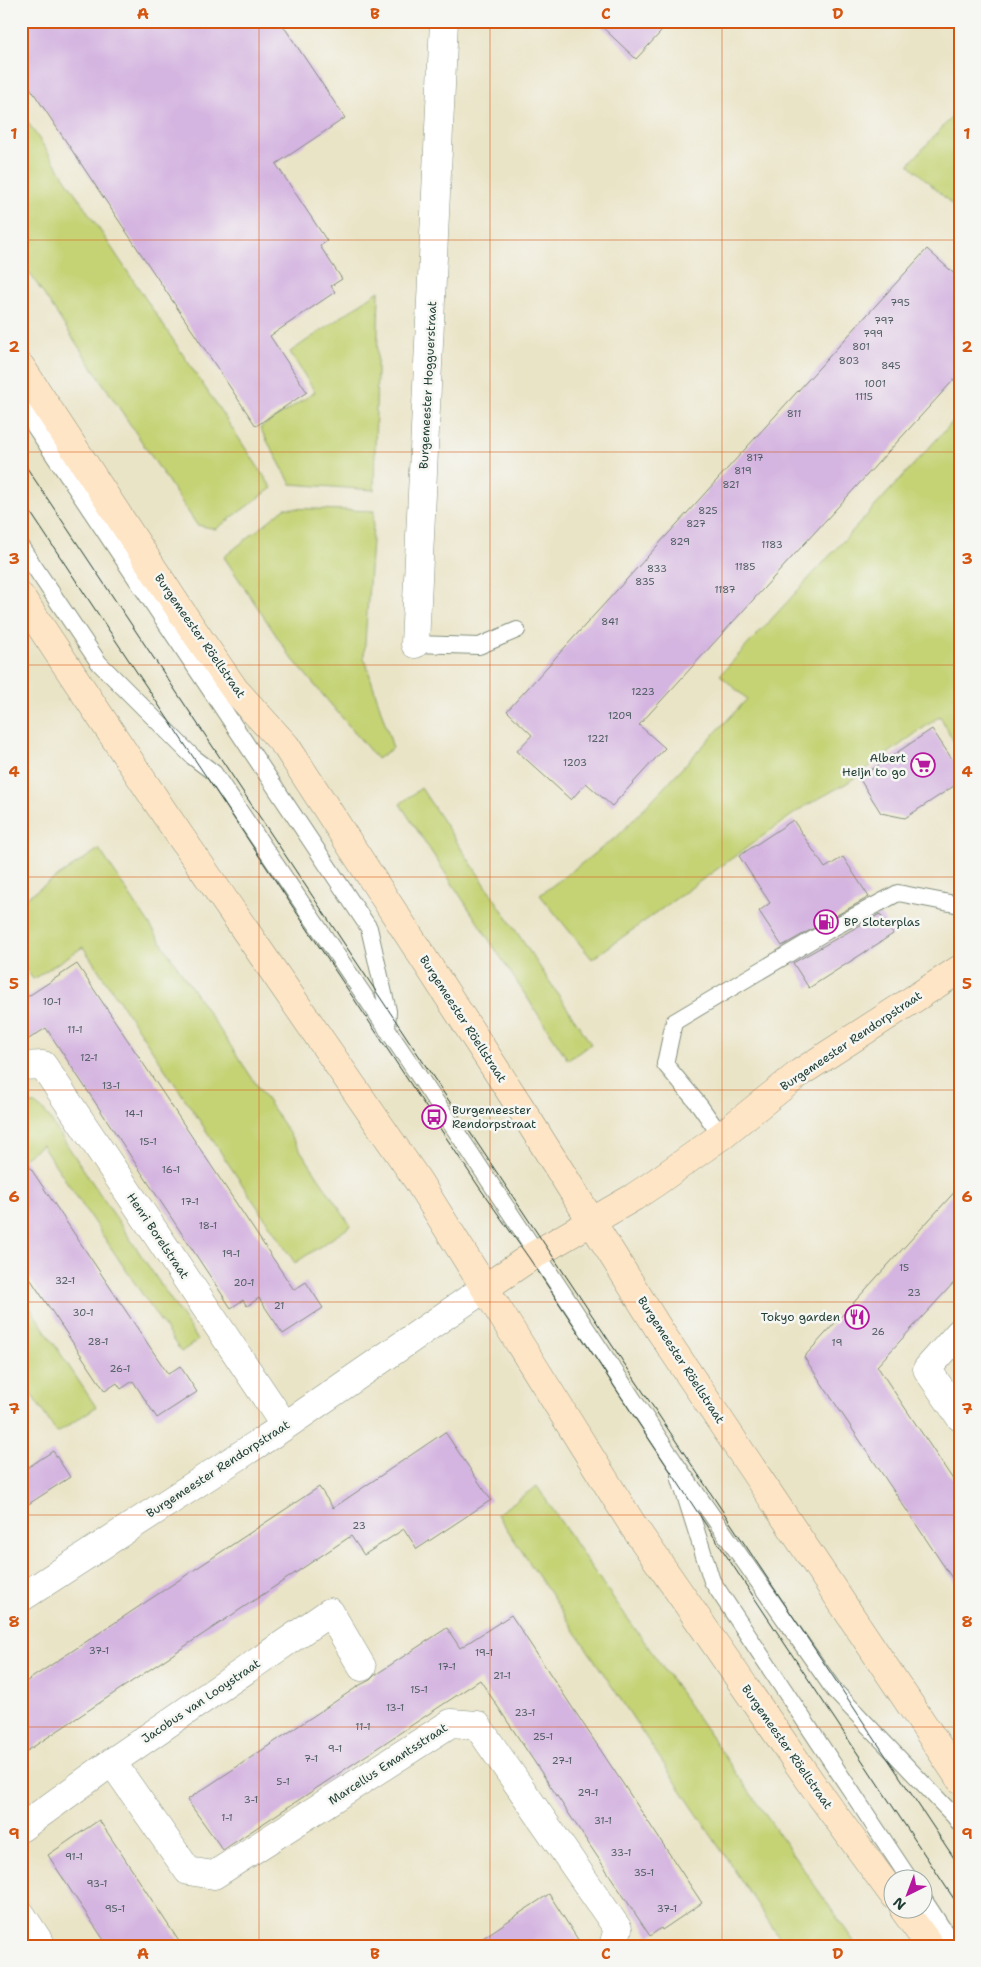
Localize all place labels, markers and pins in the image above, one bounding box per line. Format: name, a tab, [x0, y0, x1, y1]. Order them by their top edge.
place label: Albert Heijn to go	[842, 750, 906, 780]
supermarket icon: Albert Heijn to go	[910, 752, 936, 778]
fuel station icon: BP Sloterplas	[813, 909, 839, 935]
place label: BP Sloterplas	[844, 914, 920, 930]
place label: Burgemeester Rendorpstraat	[452, 1102, 536, 1132]
bus stop icon: Burgemeester Rendorpstraat	[421, 1104, 447, 1130]
restaurant icon: Tokyo garden	[844, 1304, 870, 1330]
place label: Tokyo garden	[761, 1309, 840, 1325]

